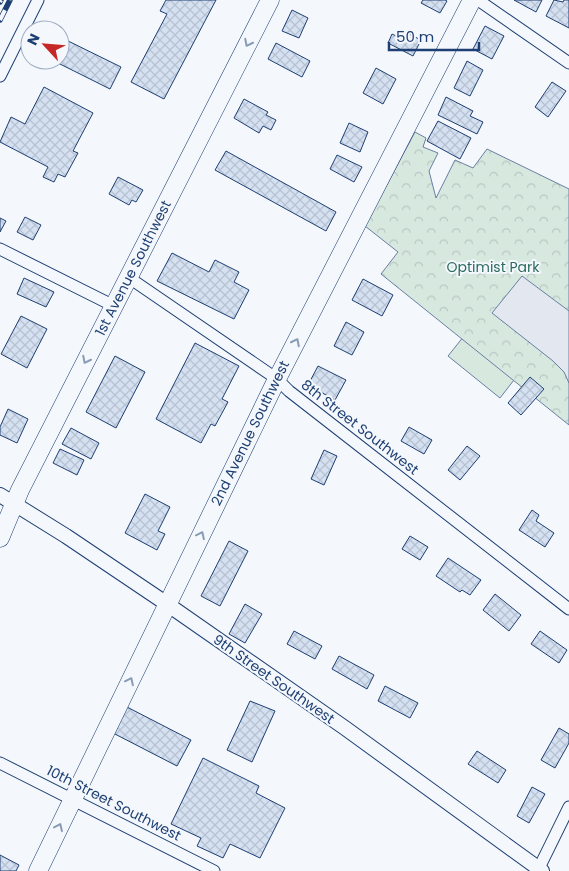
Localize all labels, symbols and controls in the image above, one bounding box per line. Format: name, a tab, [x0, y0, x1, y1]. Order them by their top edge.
north arrow	[20, 20, 70, 70]
scale bar	[389, 20, 479, 52]
text: 50 m	[396, 26, 434, 47]
text: N	[22, 30, 45, 48]
one-way arrow	[244, 38, 254, 47]
street label: 1st Avenue Southwest	[90, 197, 176, 339]
park label: Optimist Park	[446, 257, 540, 277]
one-way arrow	[290, 338, 300, 347]
one-way arrow	[83, 354, 93, 363]
street label: 2nd Avenue Southwest	[206, 357, 294, 509]
street label: 8th Street Southwest	[297, 375, 423, 479]
one-way arrow	[194, 531, 204, 540]
street label: 9th Street Southwest	[209, 629, 339, 729]
one-way arrow	[124, 677, 134, 686]
street label: 10th Street Southwest	[43, 760, 185, 846]
one-way arrow	[53, 823, 63, 832]

